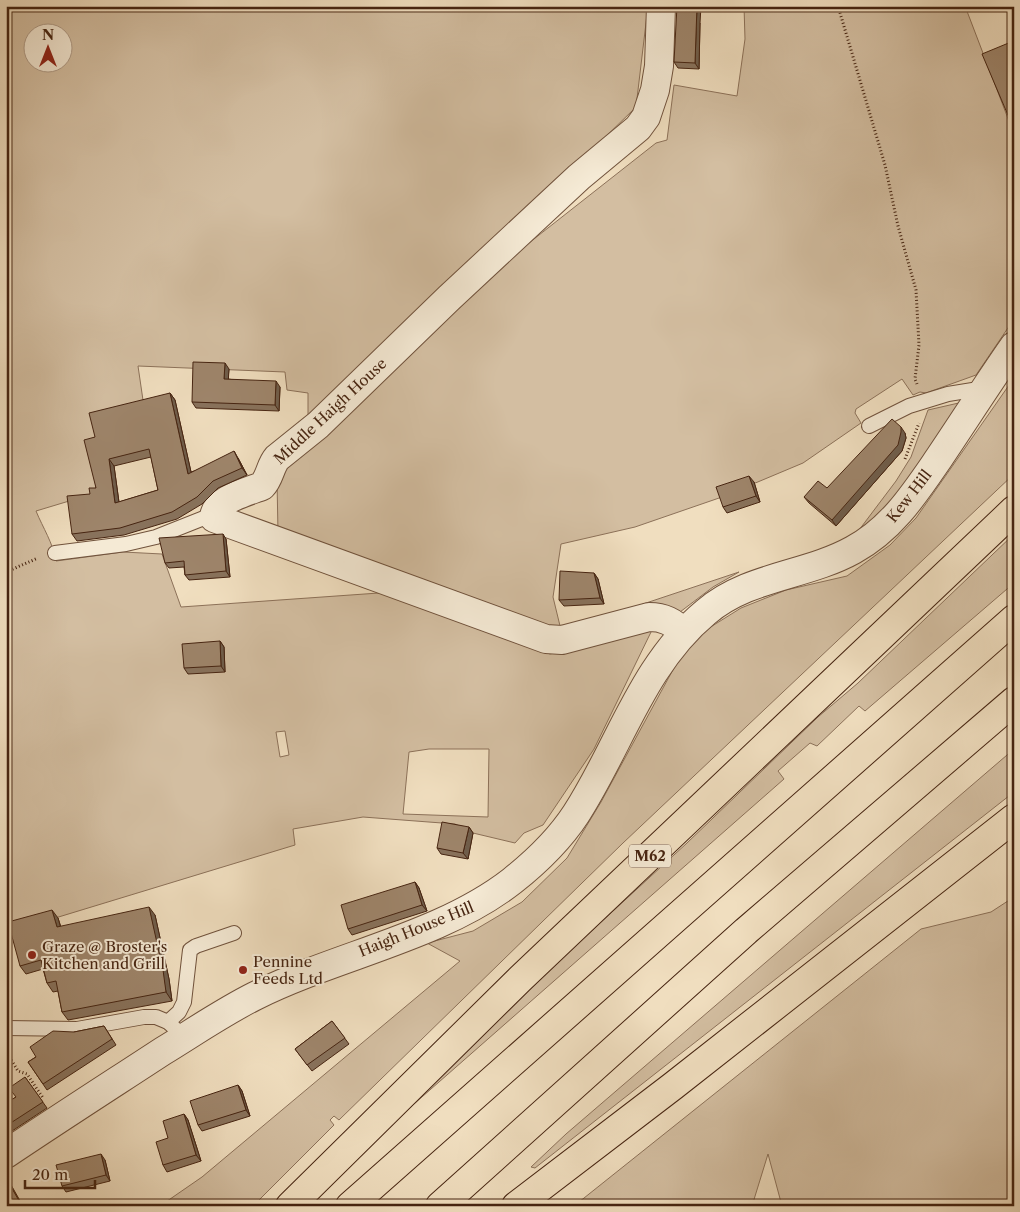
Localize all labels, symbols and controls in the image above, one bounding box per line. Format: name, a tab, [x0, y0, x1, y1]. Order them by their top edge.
north arrow	[22, 22, 72, 72]
text: N	[42, 26, 54, 44]
street label: Middle Haigh House	[270, 354, 390, 468]
street label: Kew Hill	[883, 465, 936, 526]
road number: M62	[629, 844, 671, 868]
street label: Haigh House Hill	[356, 897, 477, 961]
place label: Graze @ Broster's Kitchen and Grill	[42, 937, 167, 973]
marker: Graze @ Broster's Kitchen and Grill	[26, 949, 38, 961]
place label: Pennine Feeds Ltd	[253, 952, 323, 988]
marker: Pennine Feeds Ltd	[237, 964, 249, 976]
scale bar	[25, 1157, 95, 1189]
text: 20 m	[32, 1165, 68, 1184]

